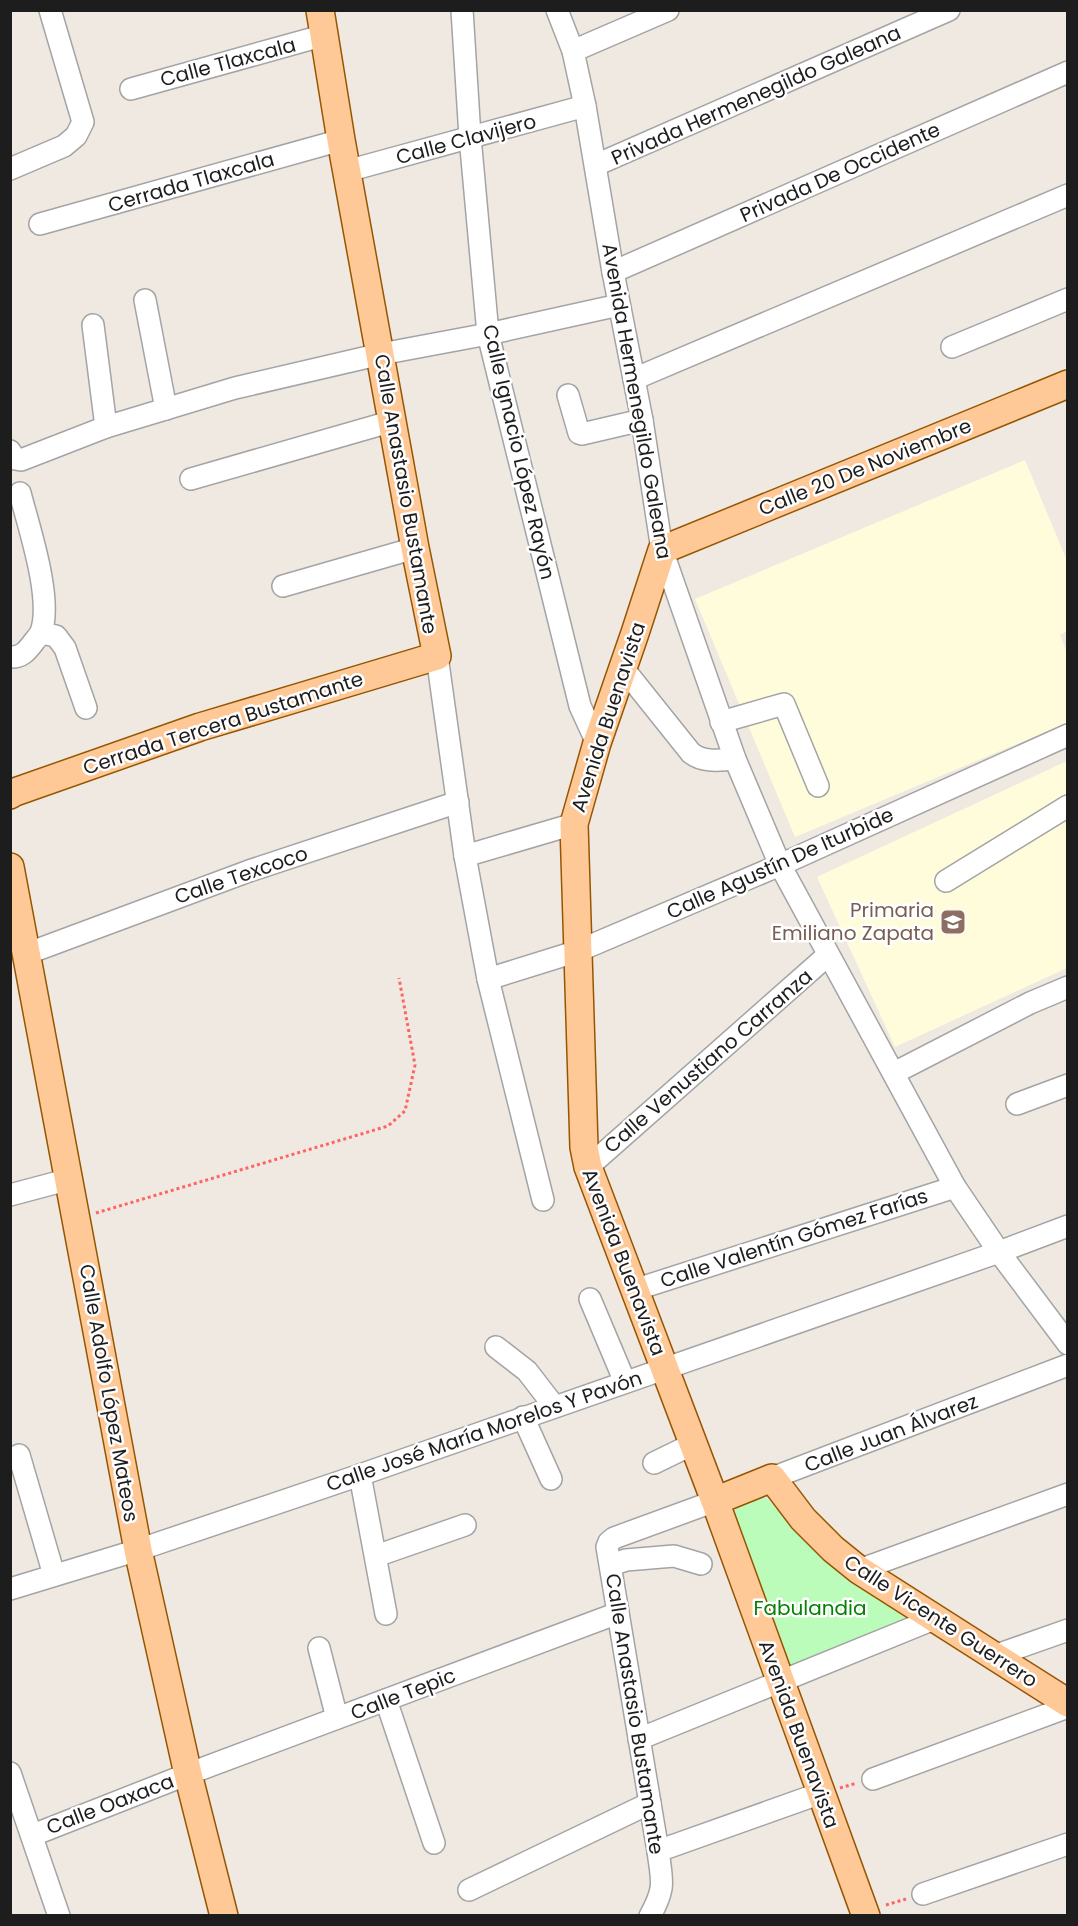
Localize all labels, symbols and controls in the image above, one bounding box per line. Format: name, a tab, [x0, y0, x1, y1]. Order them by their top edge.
street label: Privada Hermenegildo Galeana	[607, 18, 905, 172]
street label: Calle Tlaxcala	[157, 30, 299, 94]
street label: Calle Clavijero	[393, 107, 539, 171]
street label: Privada De Occidente	[736, 115, 944, 229]
street label: Cerrada Tlaxcala	[105, 145, 277, 219]
street label: Avenida Hermenegildo Galeana	[595, 241, 679, 561]
street label: Calle Ignacio López Rayón	[476, 322, 562, 582]
street label: Calle Anastasio Bustamante	[368, 352, 444, 636]
street label: Calle 20 De Noviembre	[754, 411, 976, 523]
street label: Avenida Buenavista	[564, 618, 652, 816]
street label: Cerrada Tercera Bustamante	[79, 664, 367, 782]
street label: Calle Agustín De Iturbide	[662, 800, 898, 926]
street label: Calle Texcoco	[171, 839, 311, 911]
place label: Primaria Emiliano Zapata	[772, 896, 934, 947]
school or university icon: Primaria Emiliano Zapata	[938, 907, 968, 937]
street label: Calle Venustiano Carranza	[598, 963, 818, 1159]
street label: Avenida Buenavista	[575, 1164, 673, 1360]
street label: Calle Valentín Gómez Farías	[657, 1181, 931, 1295]
street label: Calle Adolfo López Mateos	[73, 1262, 145, 1524]
street label: Calle José María Morelos Y Pavón	[322, 1364, 646, 1498]
street label: Calle Juan Álvarez	[800, 1387, 982, 1479]
street label: Calle Vicente Guerrero	[839, 1548, 1043, 1694]
street label: Calle Anastasio Bustamante	[599, 1572, 671, 1856]
park label: Fabulandia	[753, 1594, 867, 1622]
street label: Avenida Buenavista	[752, 1636, 846, 1832]
street label: Calle Tepic	[346, 1661, 460, 1727]
street label: Calle Oaxaca	[42, 1767, 178, 1841]

